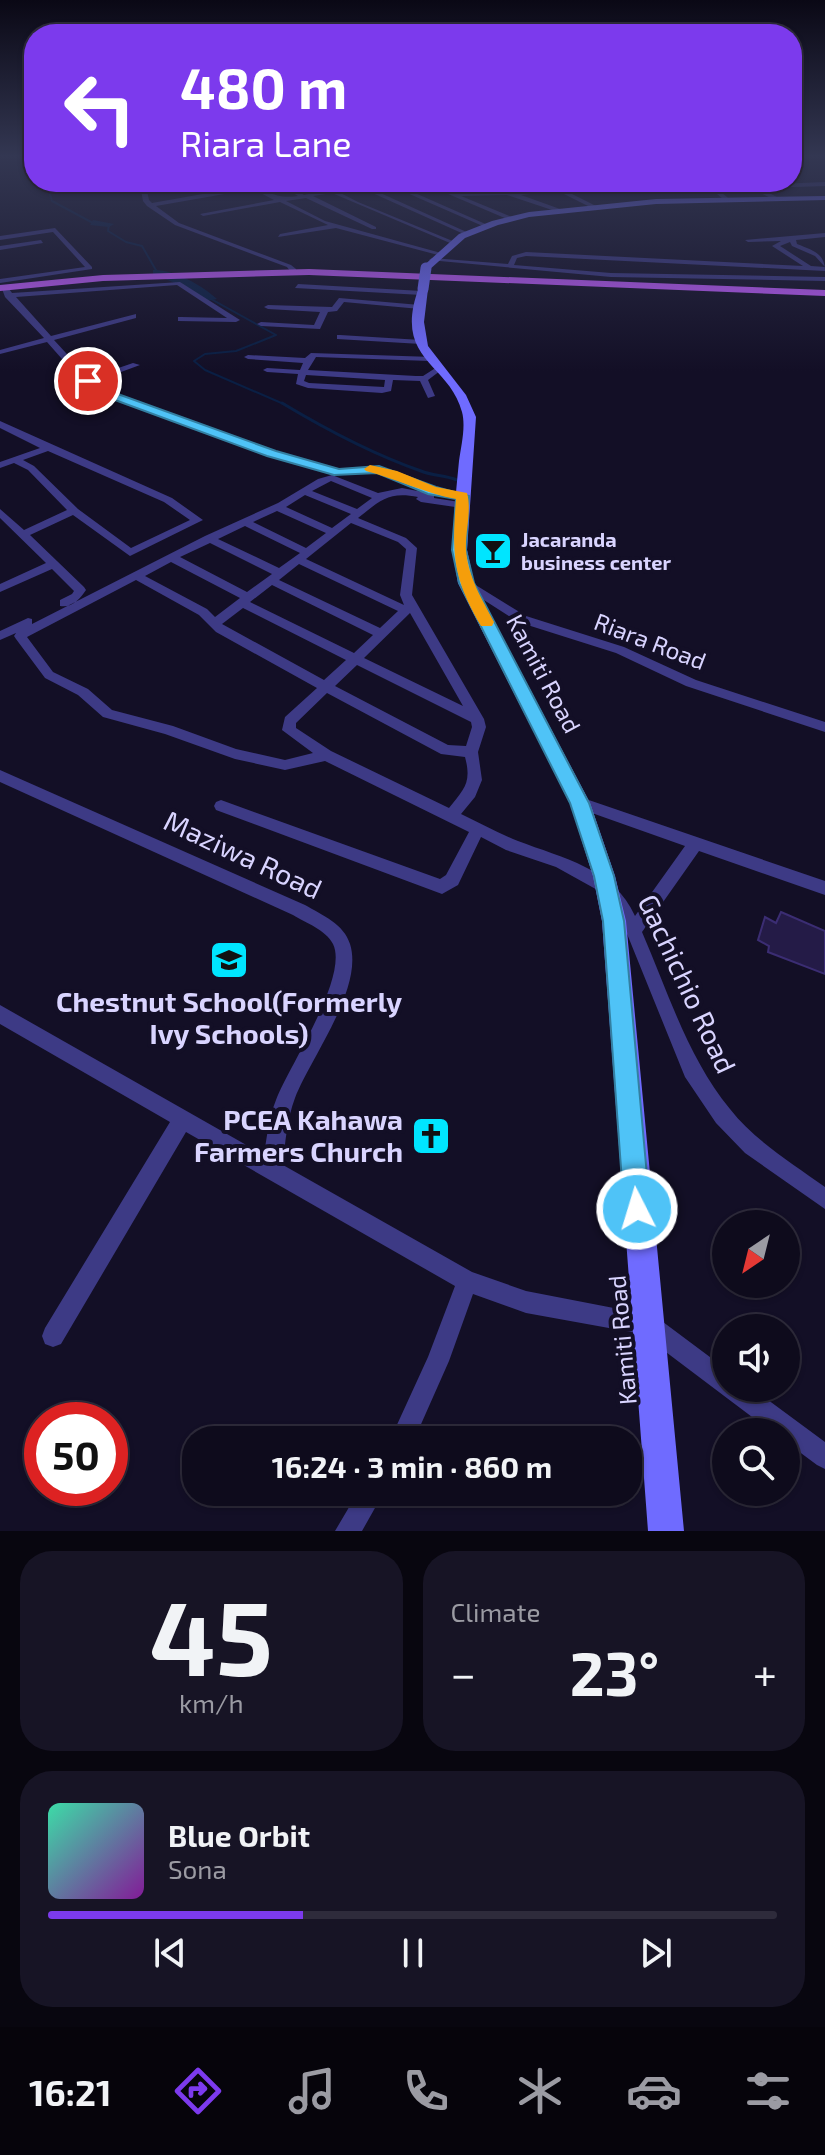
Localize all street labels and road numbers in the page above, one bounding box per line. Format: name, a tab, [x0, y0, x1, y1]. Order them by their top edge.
street label: Riara Road	[591, 606, 711, 675]
street label: Kamiti Road	[501, 609, 588, 738]
street label: Maziwa Road	[159, 803, 328, 905]
street label: Gachichio Road	[632, 889, 744, 1078]
street label: Kamiti Road	[601, 1274, 642, 1406]

